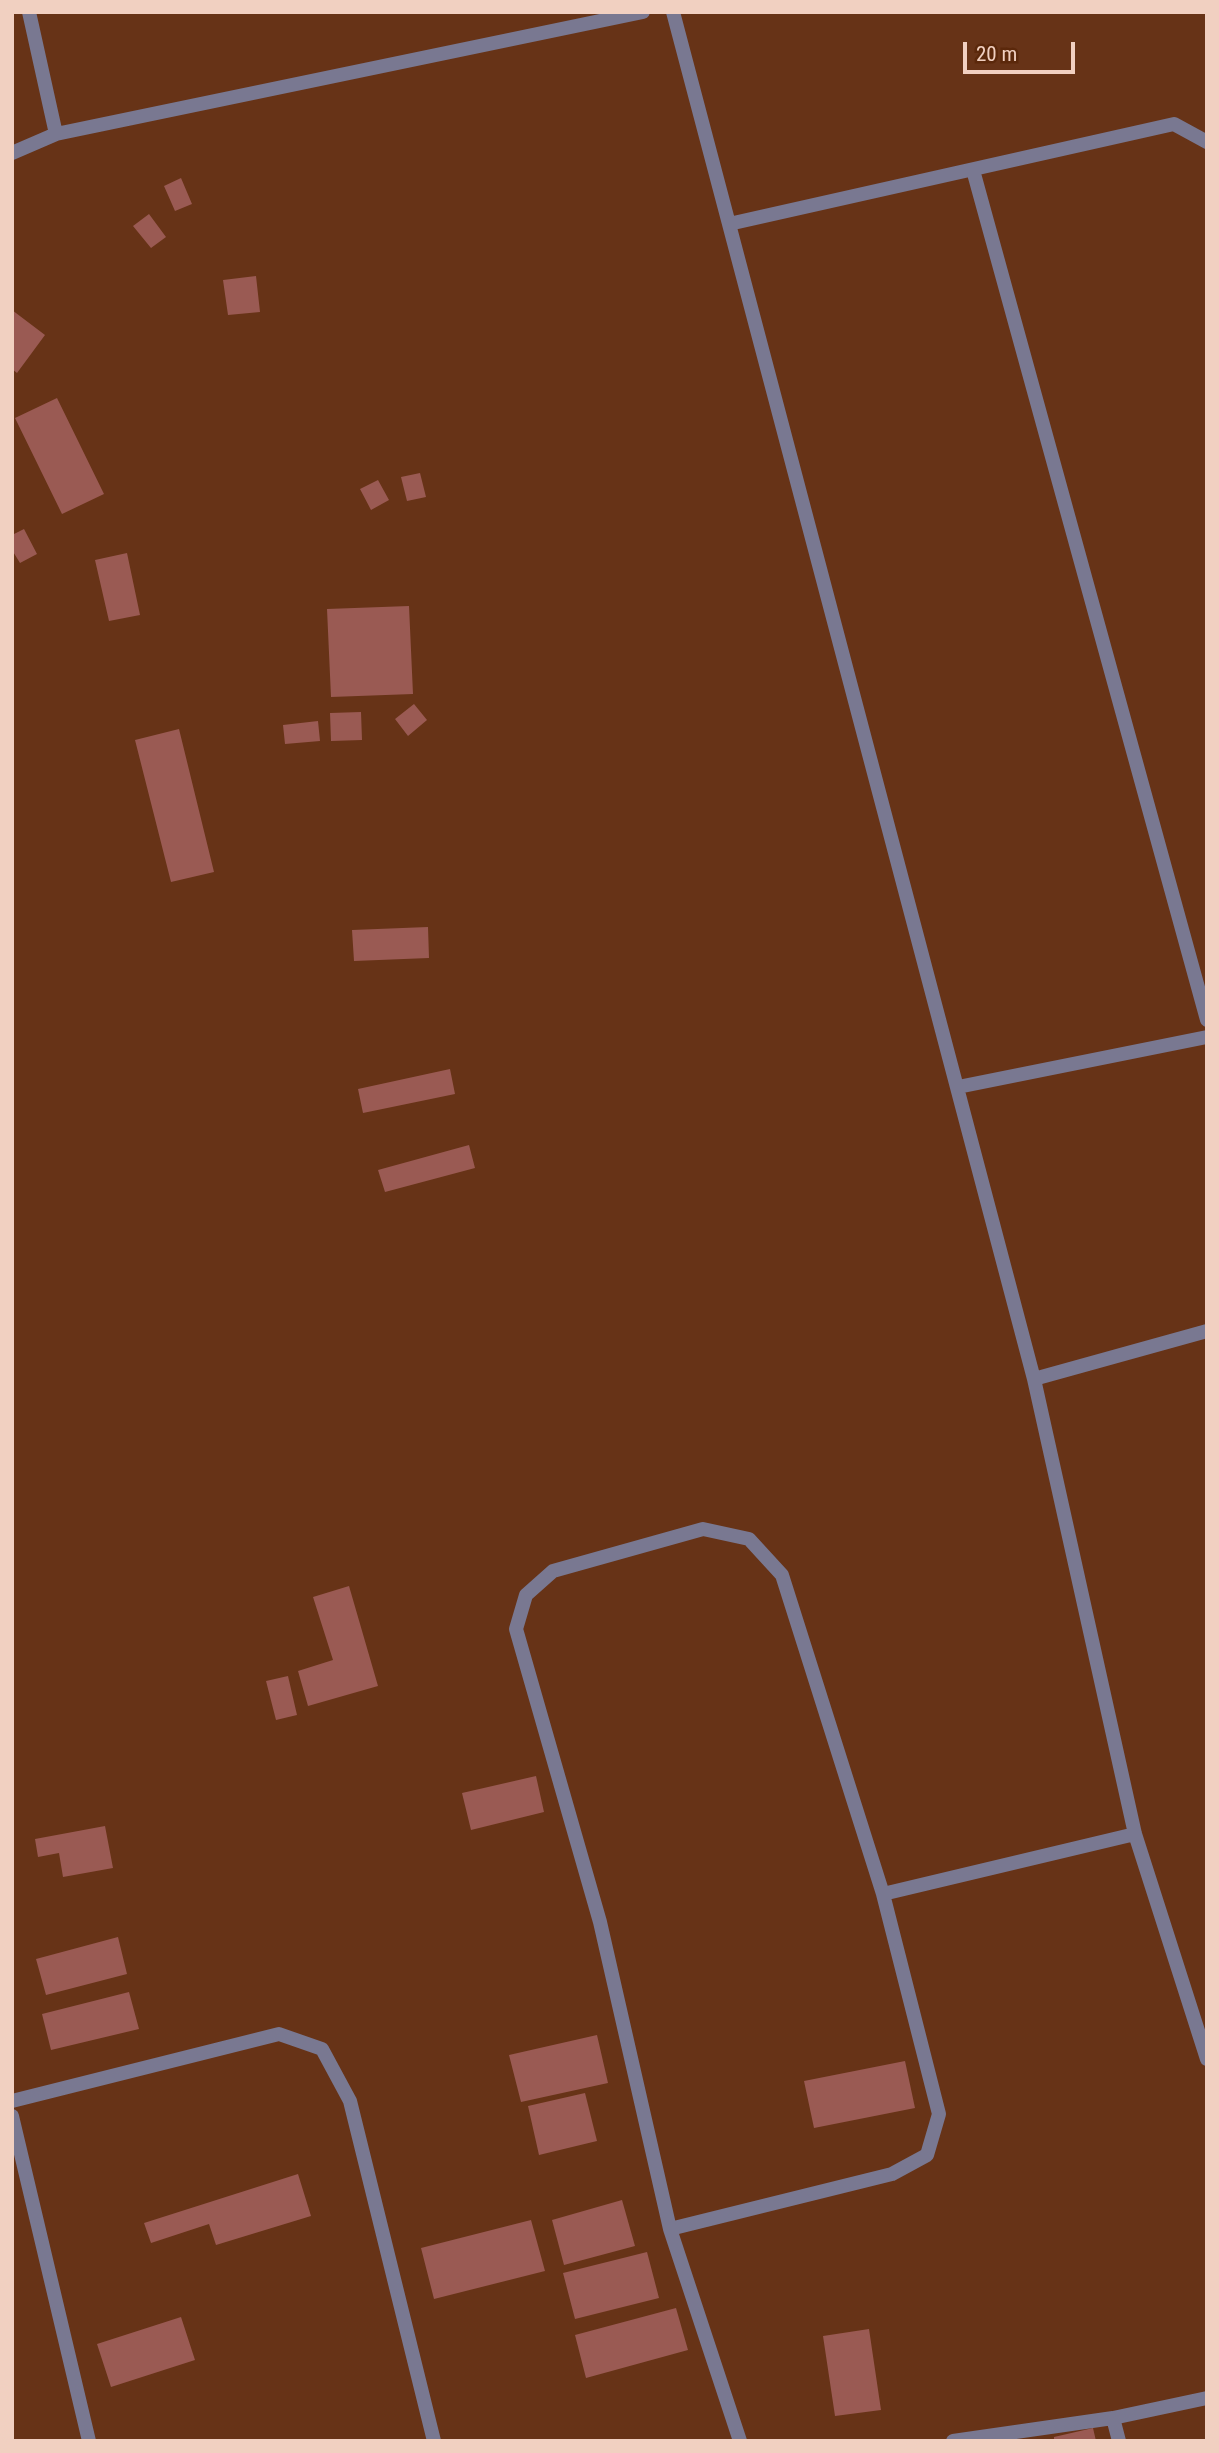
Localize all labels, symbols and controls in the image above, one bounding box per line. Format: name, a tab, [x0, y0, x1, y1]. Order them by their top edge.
scale bar	[967, 28, 1079, 72]
text: 20 m	[976, 42, 1017, 66]

